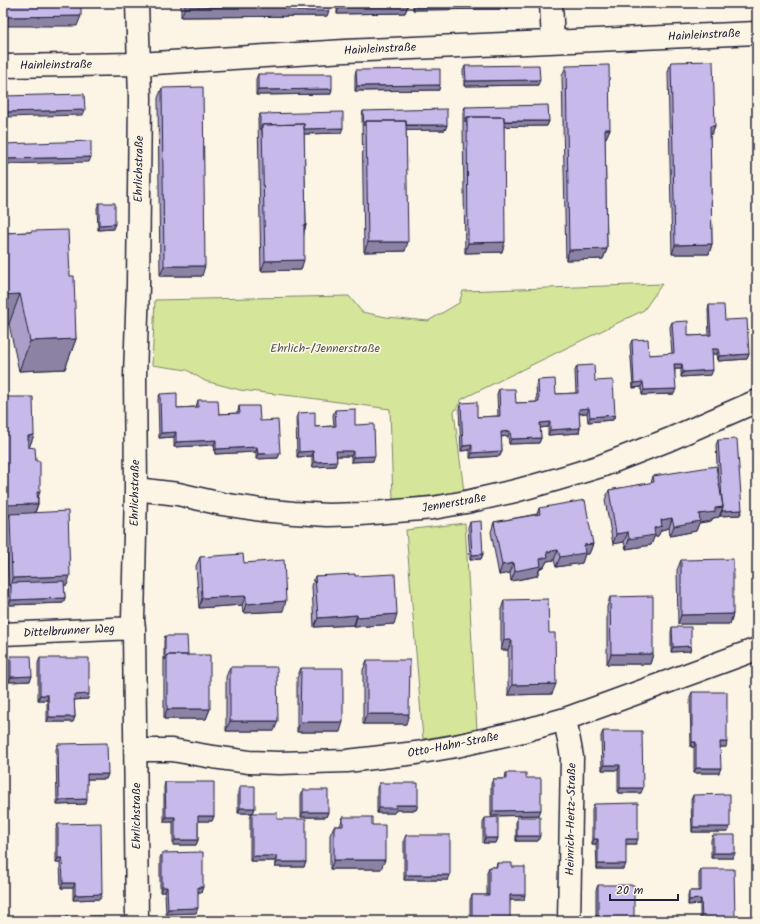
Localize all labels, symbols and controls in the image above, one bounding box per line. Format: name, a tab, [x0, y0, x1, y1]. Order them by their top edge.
street label: Hainleinstraße	[667, 24, 741, 46]
street label: Hainleinstraße	[343, 38, 417, 60]
street label: Hainleinstraße	[20, 55, 93, 75]
street label: Ehrlichstraße	[129, 135, 149, 203]
park label: Ehrlich-/Jennerstraße	[270, 339, 380, 358]
street label: Ehrlichstraße	[125, 459, 145, 527]
street label: Jennerstraße	[420, 488, 488, 518]
street label: Dittelbrunner Weg	[23, 619, 116, 643]
street label: Otto-Hahn-Straße	[406, 727, 501, 763]
street label: Heinrich-Hertz-Straße	[561, 762, 581, 876]
street label: Ehrlichstraße	[127, 782, 146, 849]
scale bar	[610, 876, 678, 902]
text: 20 m	[616, 881, 644, 900]

